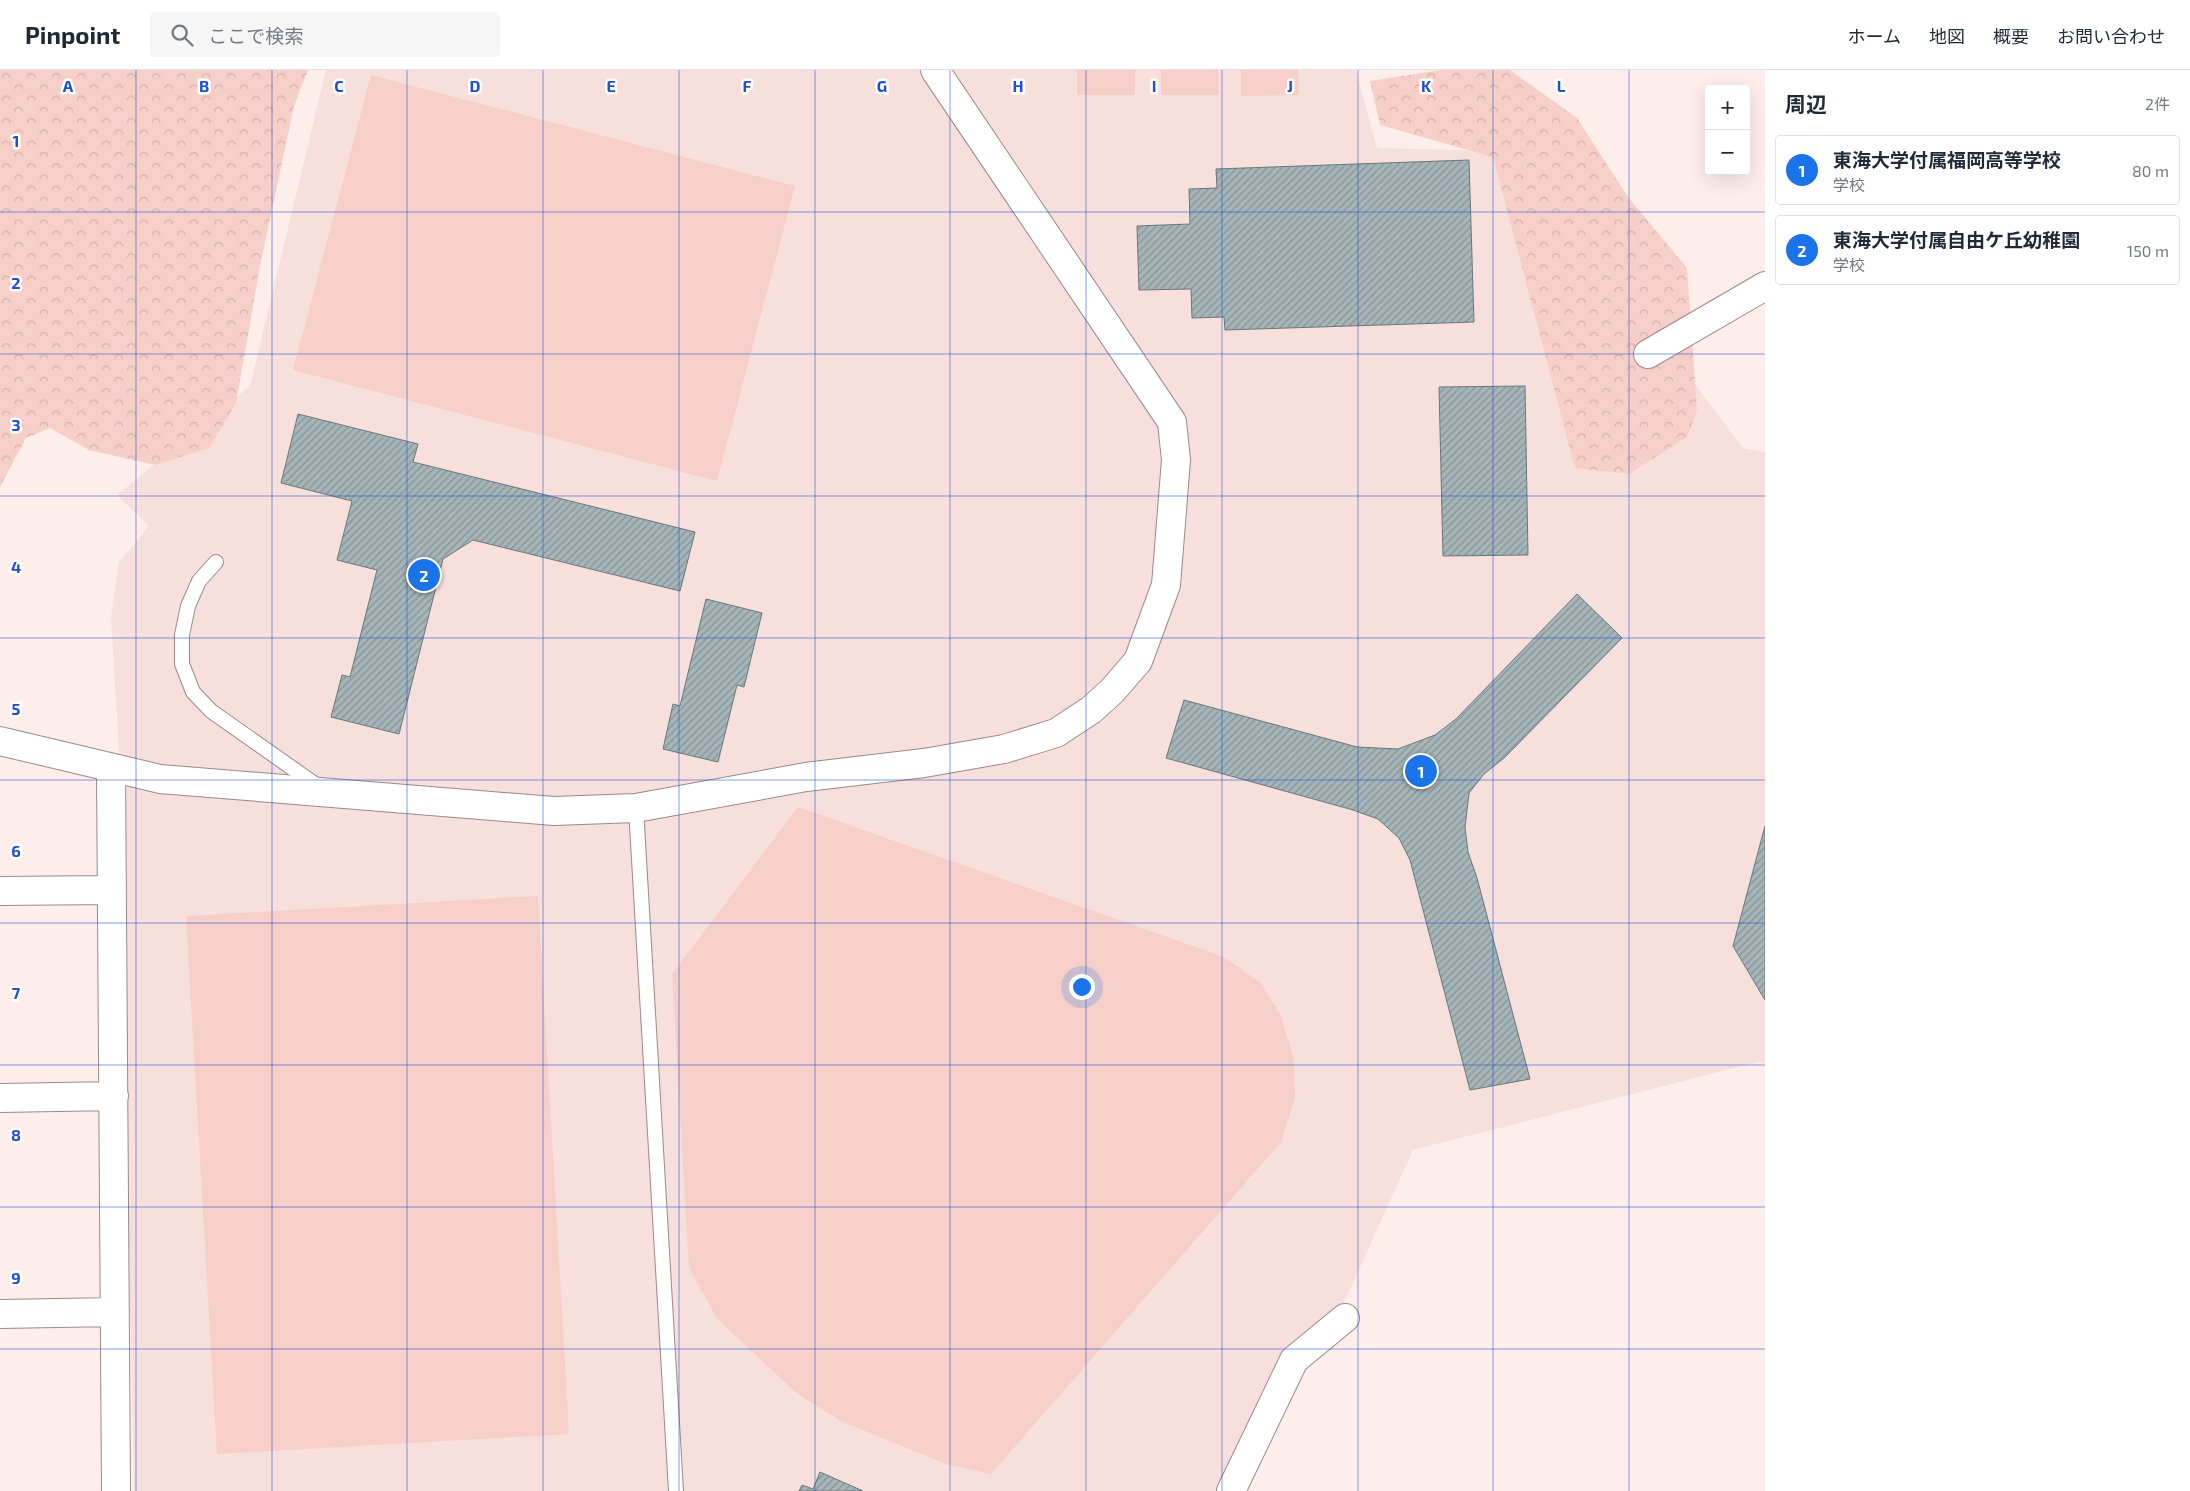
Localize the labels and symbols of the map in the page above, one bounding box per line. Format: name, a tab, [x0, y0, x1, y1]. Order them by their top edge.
text: A	[63, 76, 74, 95]
text: B	[199, 76, 209, 95]
text: C	[334, 76, 344, 95]
text: D	[470, 76, 481, 95]
text: E	[606, 76, 616, 95]
text: F	[743, 76, 752, 95]
text: G	[877, 76, 887, 95]
text: H	[1012, 76, 1024, 95]
text: I	[1152, 76, 1156, 95]
text: J	[1287, 76, 1293, 95]
text: K	[1421, 76, 1432, 95]
text: L	[1557, 76, 1566, 95]
text: 1	[13, 131, 19, 150]
text: 2	[11, 273, 21, 292]
text: 3	[11, 415, 21, 434]
pin: 2	[408, 556, 440, 594]
text: 4	[11, 557, 21, 576]
text: 5	[12, 699, 21, 718]
pin: 1	[1405, 752, 1437, 790]
text: 6	[11, 841, 21, 860]
your location	[1069, 974, 1095, 1000]
text: 7	[12, 983, 21, 1002]
text: 8	[11, 1125, 21, 1144]
text: 9	[11, 1268, 21, 1287]

